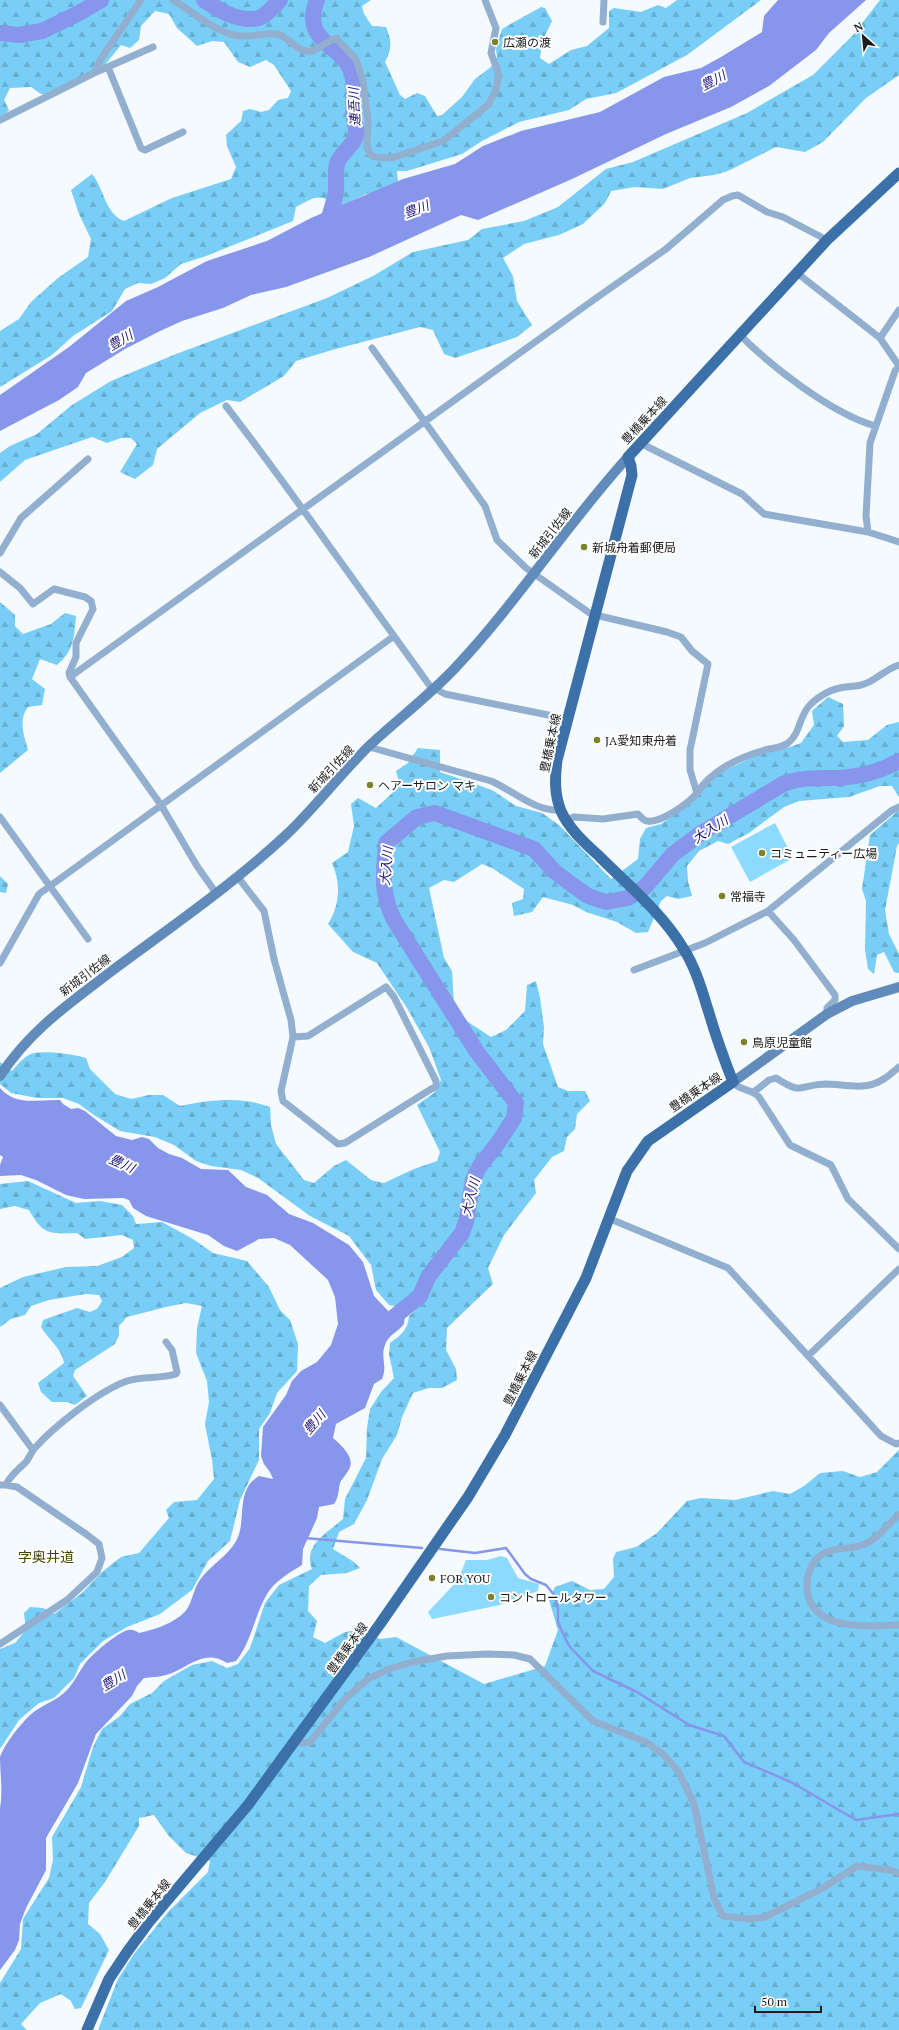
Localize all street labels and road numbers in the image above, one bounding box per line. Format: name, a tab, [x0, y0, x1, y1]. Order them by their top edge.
street label: 豊橋乗本線	[618, 393, 670, 447]
street label: 新城引佐線	[526, 505, 574, 561]
street label: 豊橋乗本線	[536, 712, 564, 774]
street label: 新城引佐線	[305, 742, 357, 796]
street label: 新城引佐線	[57, 951, 113, 999]
street label: 豊橋乗本線	[666, 1069, 724, 1115]
street label: 豊橋乗本線	[500, 1348, 540, 1408]
street label: 豊橋乗本線	[323, 1619, 371, 1677]
street label: 豊橋乗本線	[124, 1876, 174, 1932]

